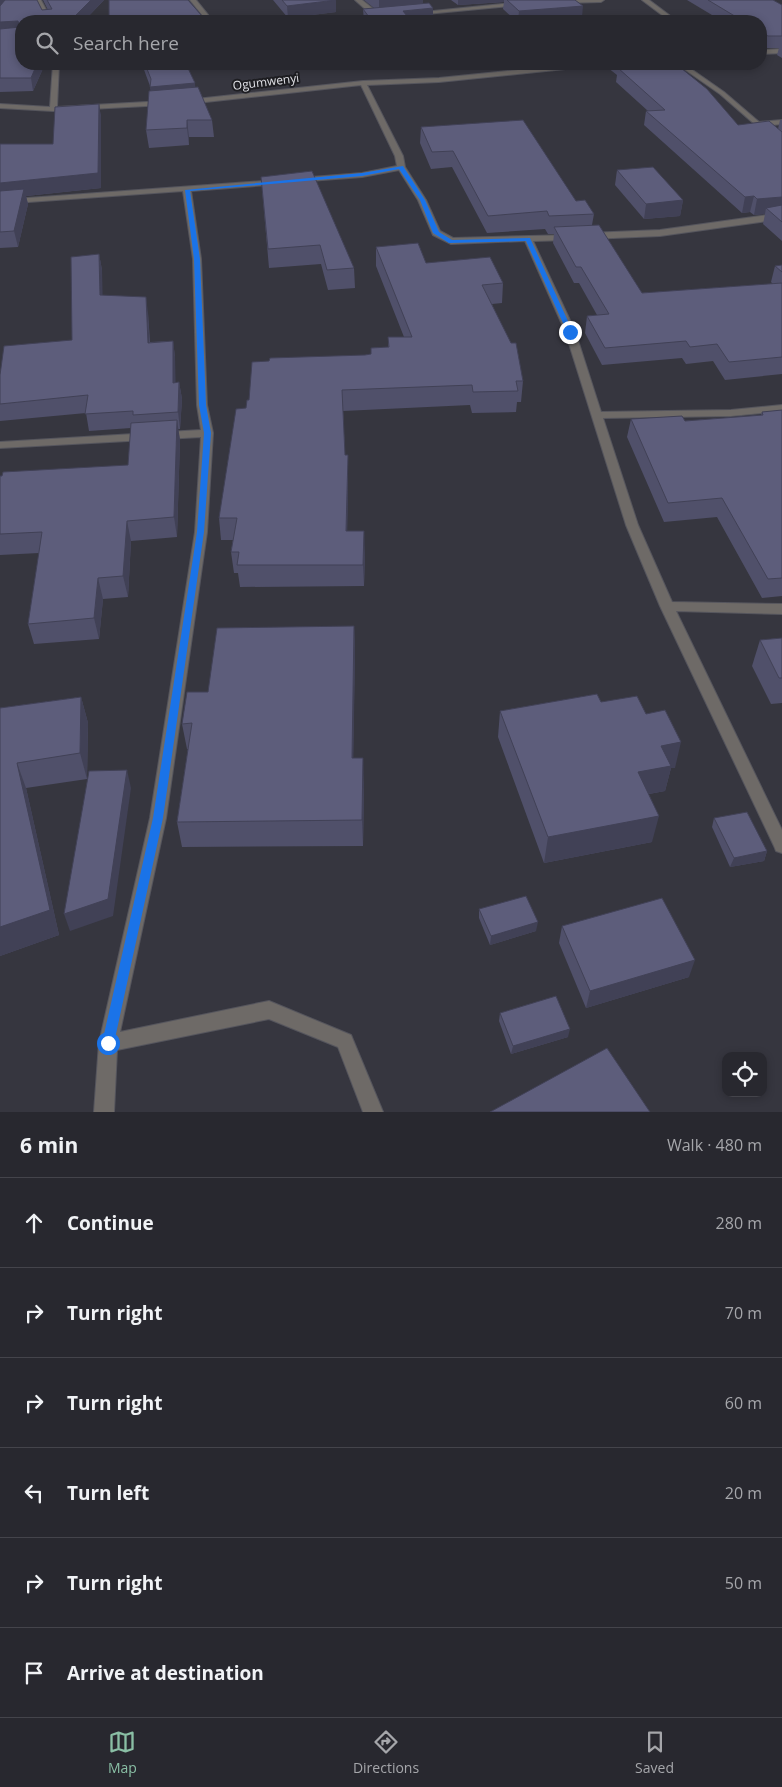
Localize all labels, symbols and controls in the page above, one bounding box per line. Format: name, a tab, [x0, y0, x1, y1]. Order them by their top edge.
search box	[15, 15, 767, 70]
icon: search	[33, 29, 61, 57]
text: Search here	[73, 30, 179, 56]
street label: Ogumwenyi	[232, 69, 300, 94]
route end	[559, 321, 582, 344]
route start	[97, 1032, 120, 1055]
map controls	[722, 1052, 767, 1097]
button: locate	[722, 1052, 767, 1097]
text: 6 min	[20, 1131, 78, 1159]
text: Walk · 480 m	[667, 1134, 762, 1156]
icon: ahead	[20, 1209, 48, 1237]
text: Continue	[67, 1210, 154, 1236]
text: 280 m	[716, 1212, 762, 1234]
icon: right	[20, 1299, 48, 1327]
text: Turn right	[67, 1300, 162, 1326]
text: 70 m	[725, 1302, 762, 1324]
icon: right	[20, 1389, 48, 1417]
text: Turn right	[67, 1390, 162, 1416]
text: 60 m	[725, 1392, 762, 1414]
icon: left	[20, 1479, 48, 1507]
text: Turn left	[67, 1480, 149, 1506]
text: 20 m	[725, 1482, 762, 1504]
icon: right	[20, 1569, 48, 1597]
text: Turn right	[67, 1570, 162, 1596]
text: 50 m	[725, 1572, 762, 1594]
icon: arrive	[20, 1659, 48, 1687]
text: Arrive at destination	[67, 1660, 264, 1686]
tab: Map	[108, 1728, 137, 1777]
tab: Directions	[353, 1728, 419, 1777]
tab: Saved	[635, 1728, 674, 1777]

